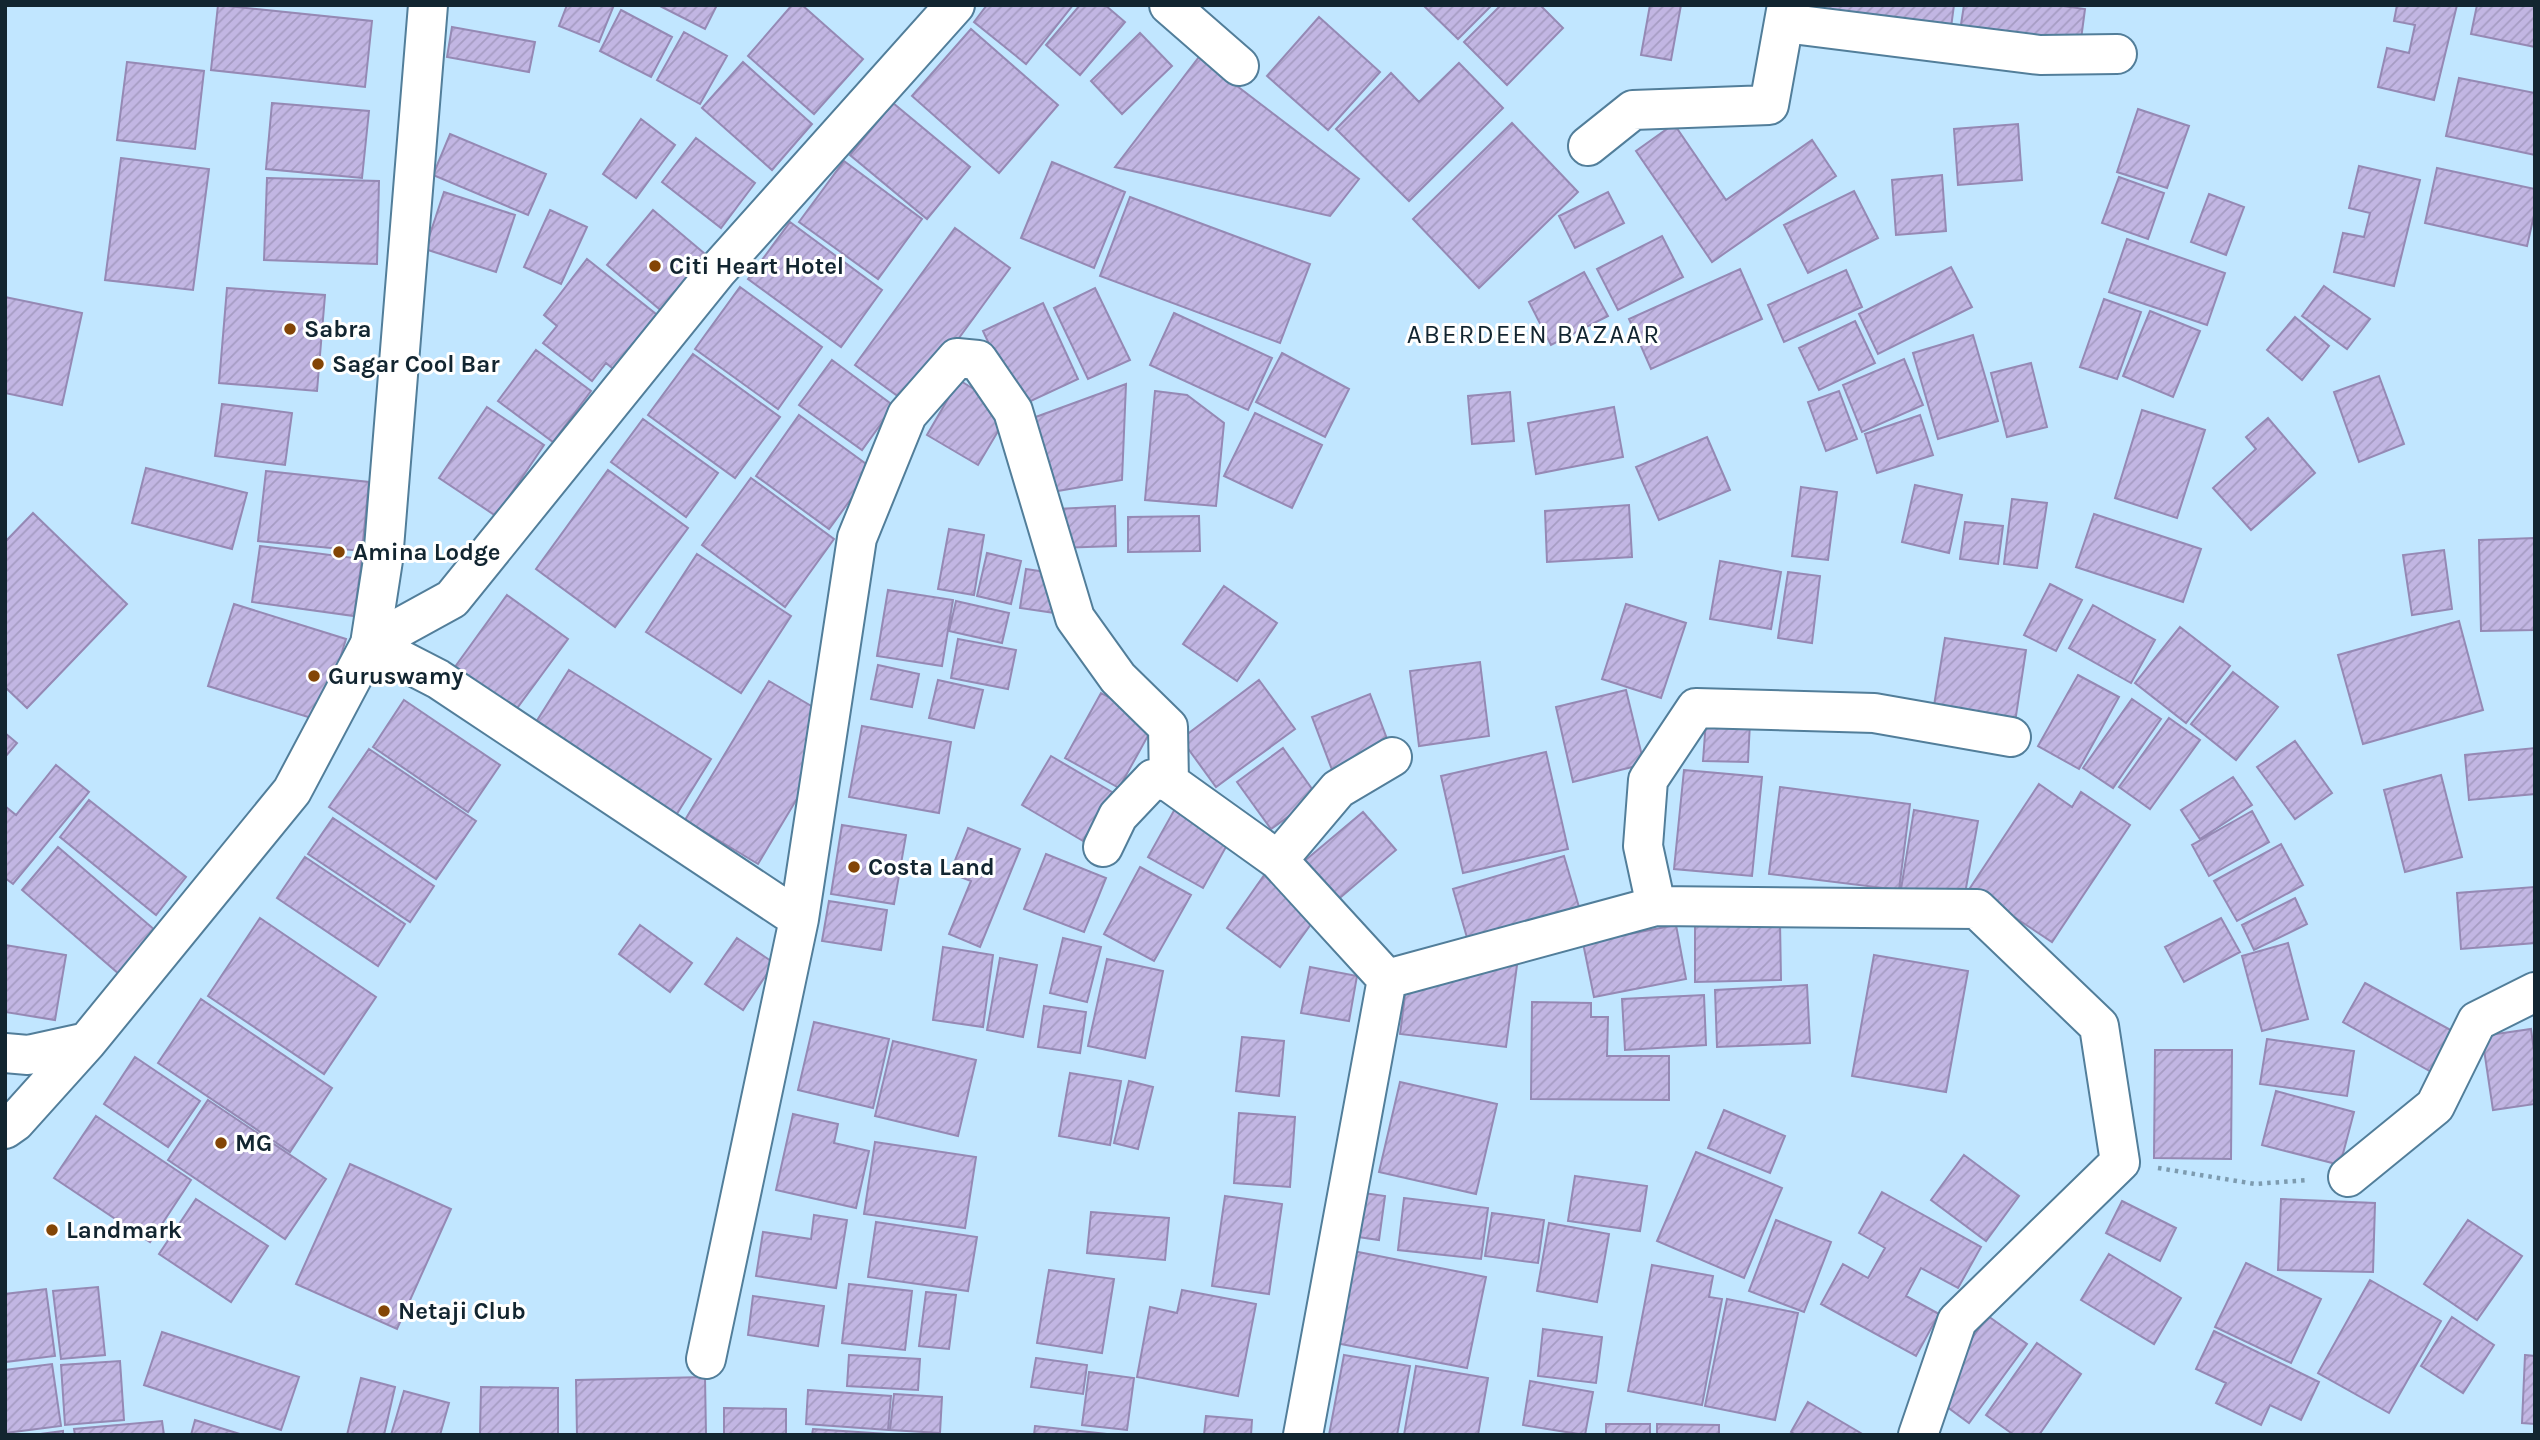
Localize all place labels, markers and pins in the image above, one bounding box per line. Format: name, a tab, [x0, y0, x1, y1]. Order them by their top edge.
place label: Citi Heart Hotel	[669, 252, 844, 280]
marker: Citi Heart Hotel	[647, 258, 663, 274]
place label: Sabra	[304, 315, 372, 343]
marker: Sabra	[282, 321, 298, 337]
place label: Sagar Cool Bar	[332, 350, 500, 378]
marker: Sagar Cool Bar	[310, 356, 326, 372]
place label: Amina Lodge	[353, 538, 501, 566]
marker: Amina Lodge	[331, 544, 347, 560]
place label: Guruswamy	[328, 662, 464, 690]
marker: Guruswamy	[306, 668, 322, 684]
place label: Costa Land	[868, 853, 995, 881]
marker: Costa Land	[846, 859, 862, 875]
place label: MG	[235, 1129, 272, 1157]
marker: MG	[213, 1135, 229, 1151]
place label: Landmark	[66, 1216, 182, 1244]
marker: Landmark	[44, 1222, 60, 1238]
place label: Netaji Club	[398, 1297, 526, 1325]
marker: Netaji Club	[376, 1303, 392, 1319]

